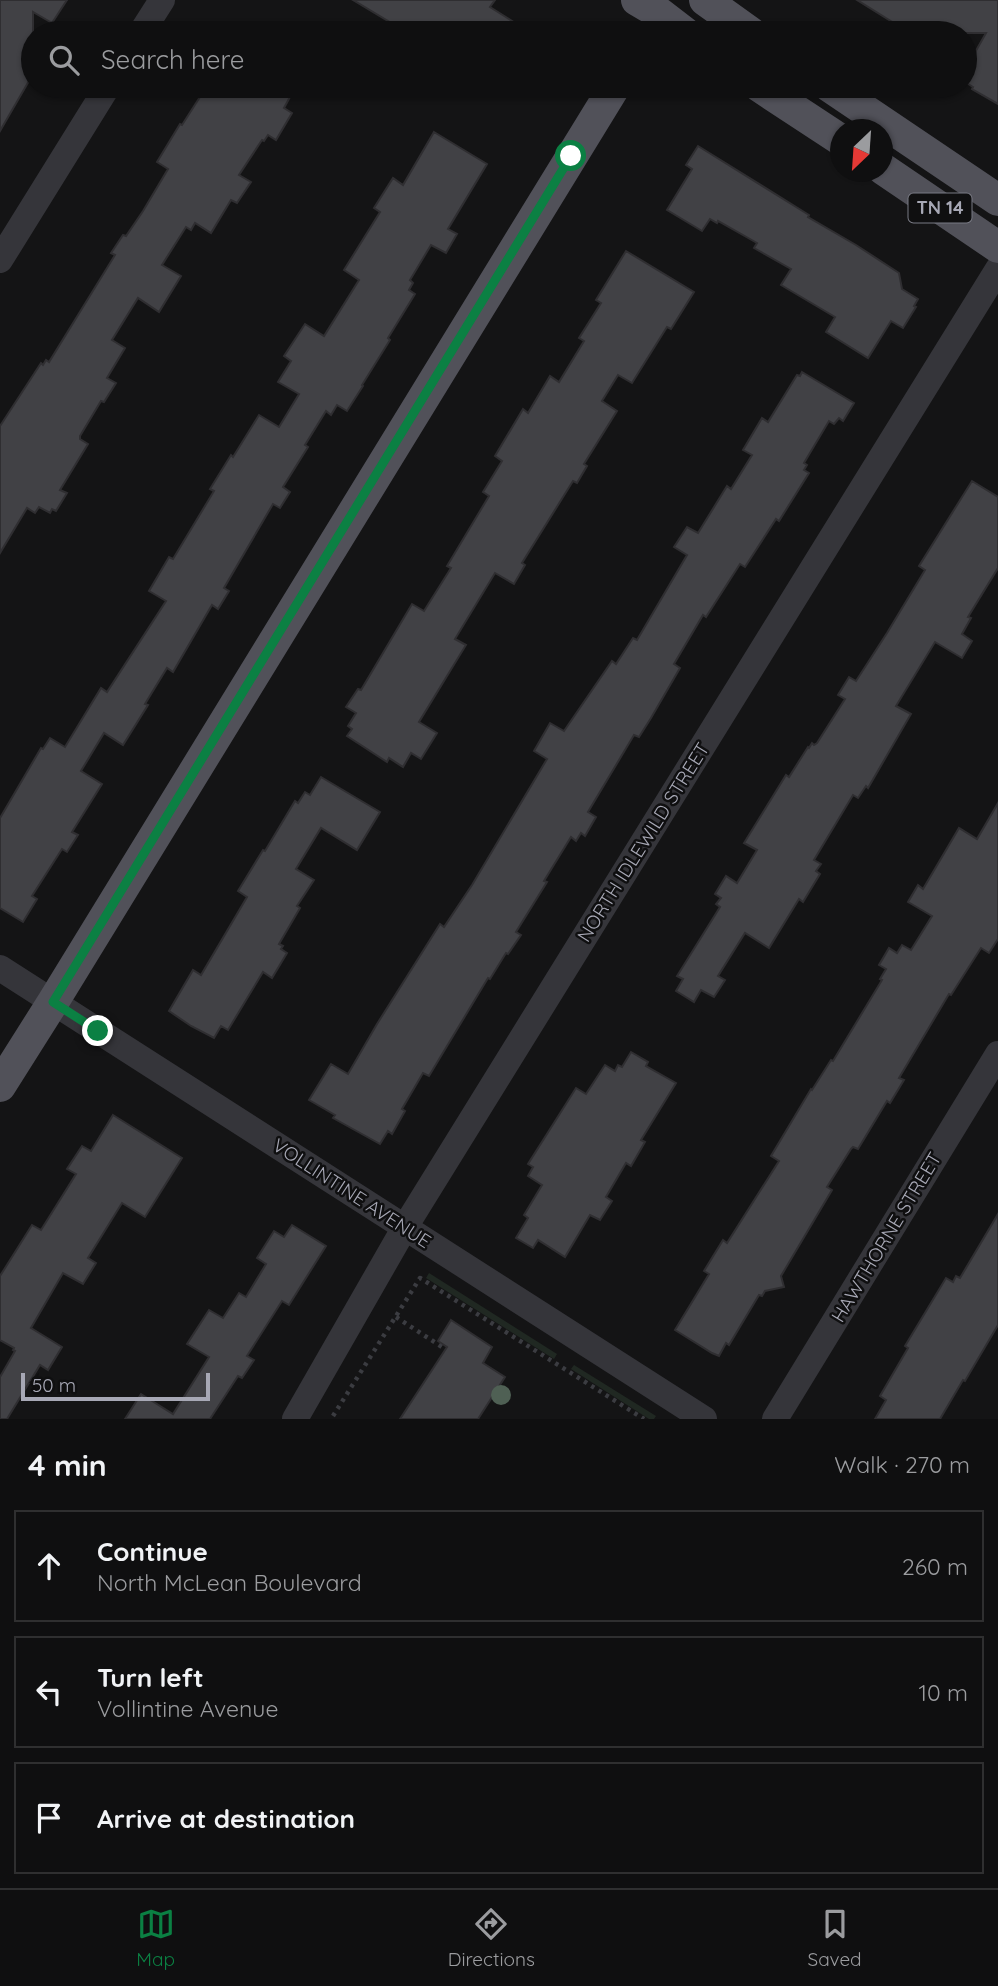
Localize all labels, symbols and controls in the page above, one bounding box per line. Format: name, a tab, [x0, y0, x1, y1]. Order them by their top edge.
search box	[21, 21, 977, 98]
icon: search	[45, 41, 83, 79]
text: Search here	[101, 43, 245, 76]
north arrow	[830, 119, 893, 182]
route start	[555, 140, 586, 171]
road number: TN 14	[908, 194, 972, 223]
street label: NORTH IDLEWILD STREET	[572, 738, 714, 946]
route end	[82, 1015, 113, 1046]
street label: VOLLINTINE AVENUE	[268, 1133, 436, 1253]
street label: HAWTHORNE STREET	[826, 1148, 946, 1326]
scale bar	[21, 1370, 210, 1402]
text: 50 m	[32, 1373, 76, 1397]
text: 4 min	[28, 1446, 107, 1484]
text: Walk · 270 m	[834, 1450, 970, 1479]
text: Continue	[97, 1535, 208, 1568]
icon: ahead	[30, 1547, 68, 1585]
text: 260 m	[902, 1552, 968, 1581]
text: North McLean Boulevard	[97, 1568, 362, 1597]
text: Turn left	[97, 1661, 204, 1694]
icon: left	[30, 1673, 68, 1711]
text: 10 m	[919, 1678, 968, 1707]
text: Vollintine Avenue	[97, 1694, 278, 1723]
icon: arrive	[30, 1799, 68, 1837]
text: Arrive at destination	[97, 1802, 355, 1835]
tab: Map	[136, 1905, 175, 1971]
tab: Directions	[448, 1905, 535, 1971]
tab: Saved	[807, 1905, 862, 1971]

